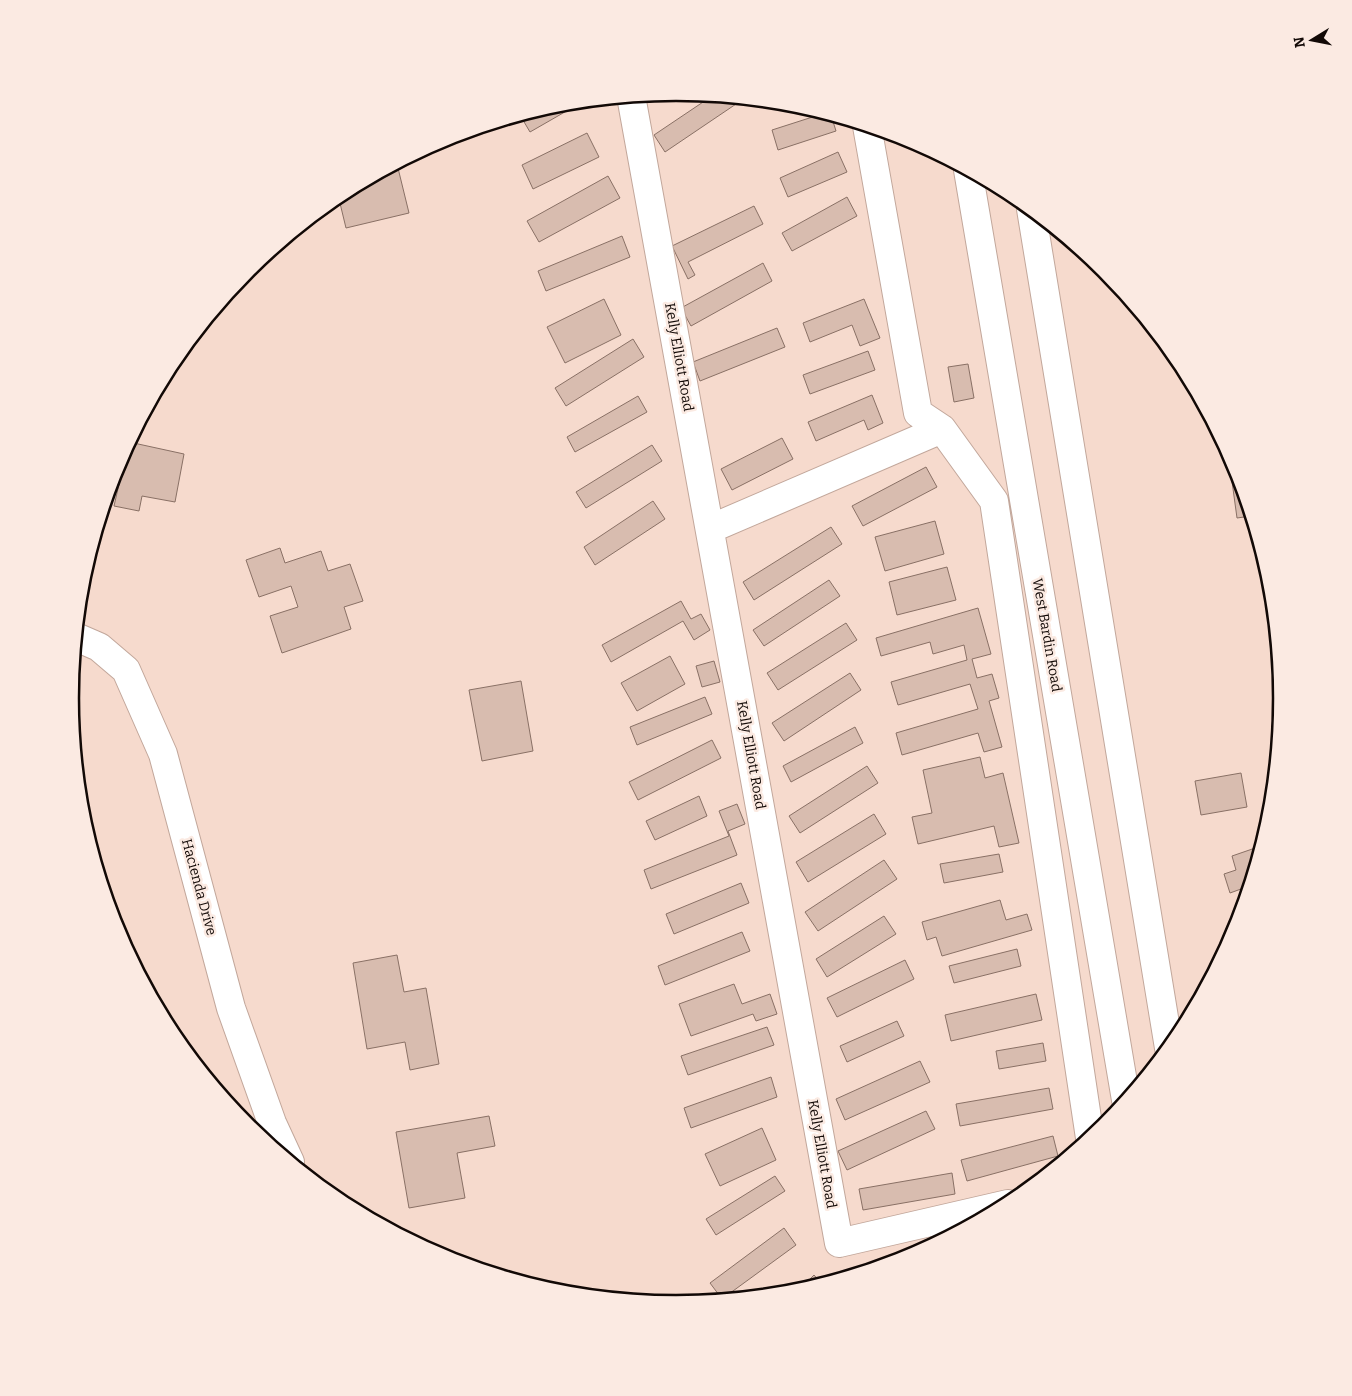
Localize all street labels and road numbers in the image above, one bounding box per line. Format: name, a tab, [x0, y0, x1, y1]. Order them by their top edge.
street label: Kelly Elliott Road	[661, 301, 697, 413]
street label: West Bardin Road	[1029, 577, 1065, 693]
street label: Kelly Elliott Road	[733, 699, 769, 811]
street label: Hacienda Drive	[178, 837, 220, 937]
street label: Kelly Elliott Road	[804, 1098, 840, 1210]

